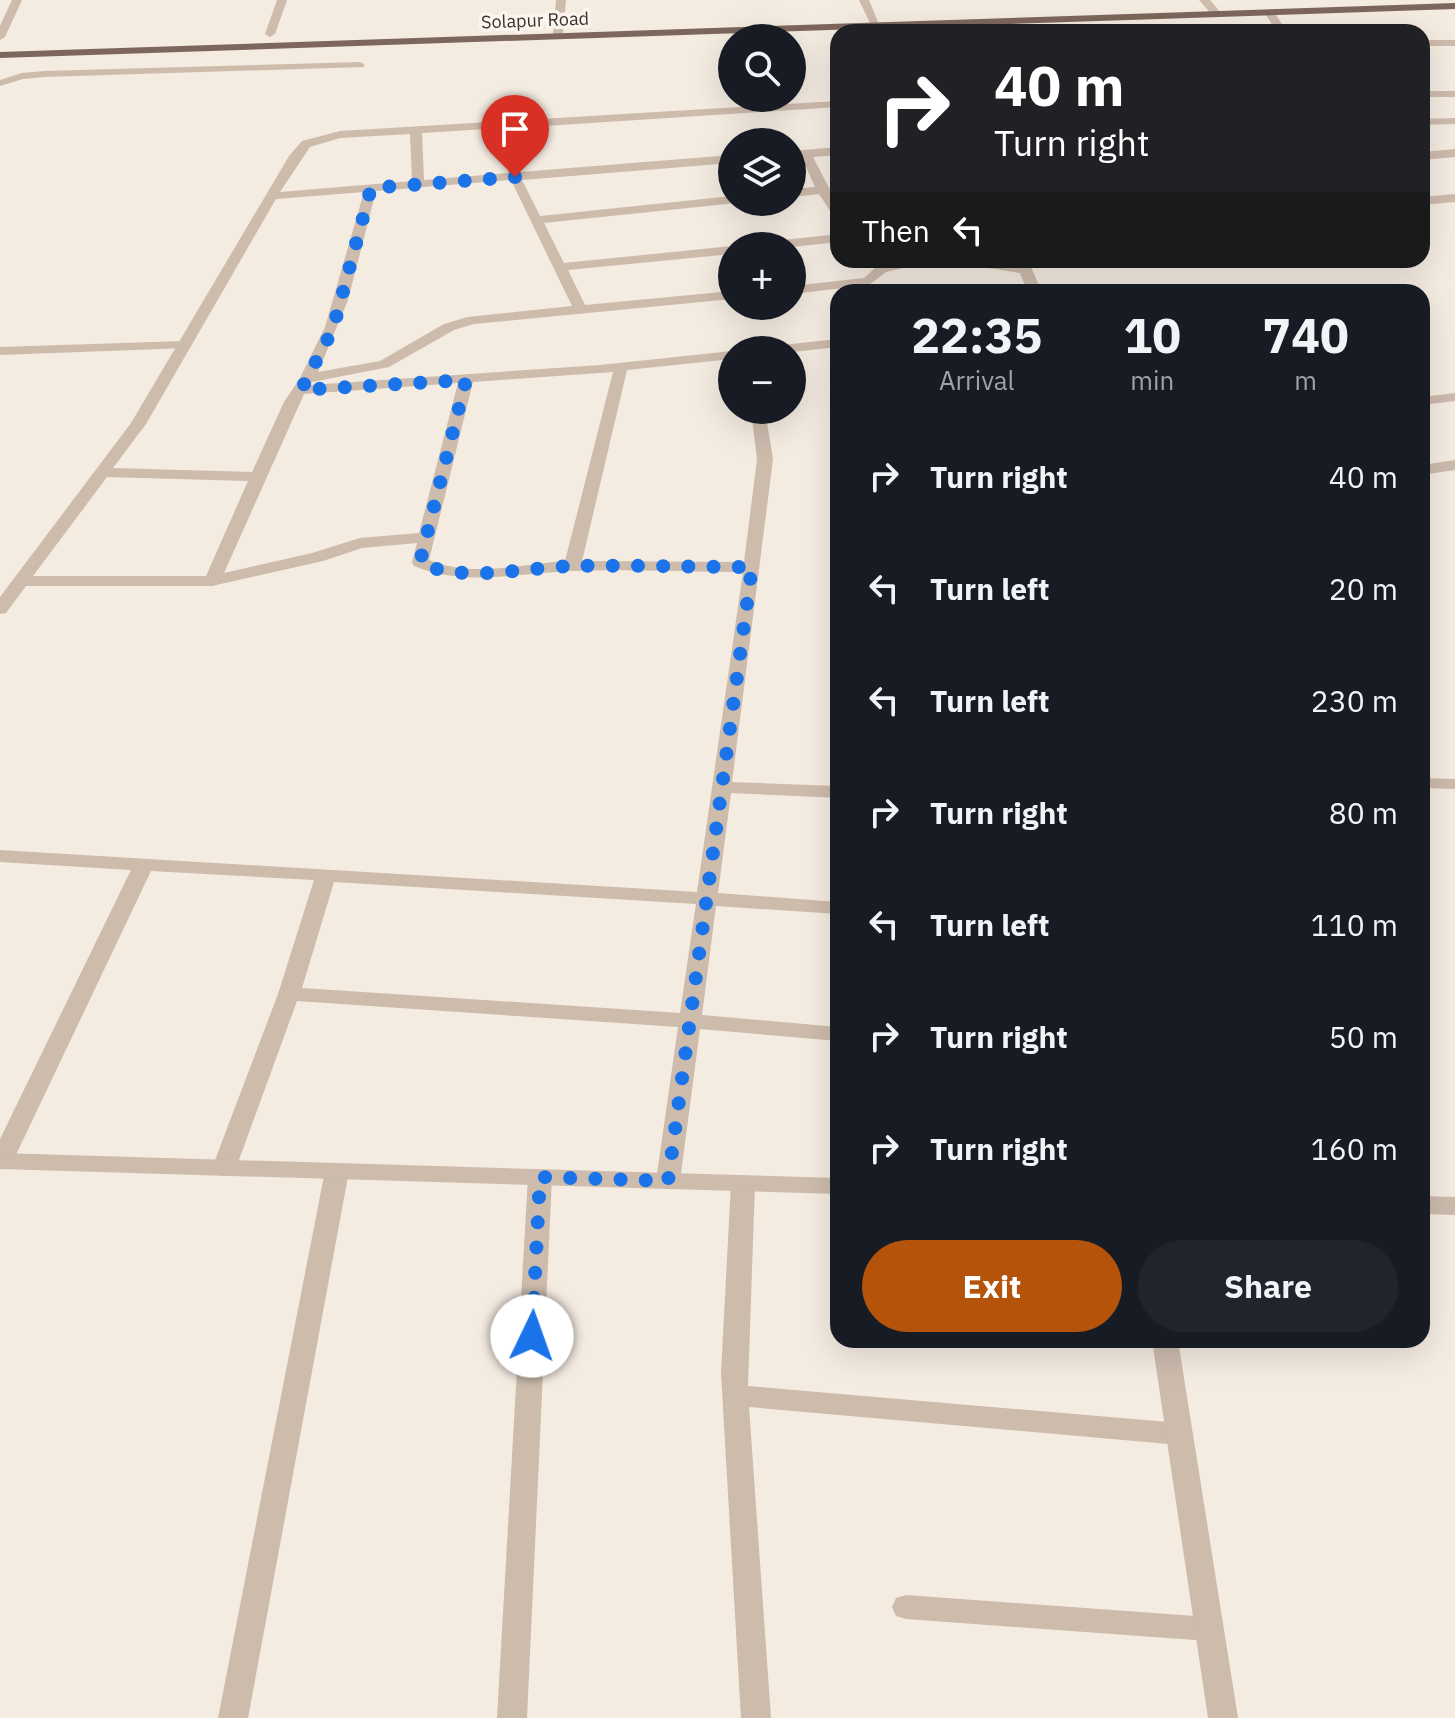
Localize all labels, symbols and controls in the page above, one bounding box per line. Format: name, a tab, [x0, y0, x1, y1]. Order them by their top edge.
street label: Solapur Road	[481, 7, 589, 33]
map controls	[718, 24, 806, 424]
button: search	[718, 24, 806, 112]
text: 40 m	[994, 49, 1124, 121]
icon: right	[862, 56, 966, 160]
pin	[481, 95, 549, 177]
icon: arrive	[493, 107, 537, 151]
text: Turn right	[994, 119, 1150, 166]
button: layers	[718, 128, 806, 216]
icon: left	[946, 208, 990, 252]
text: Then	[862, 211, 930, 250]
button: +	[718, 232, 806, 320]
text: 22:35	[911, 304, 1042, 366]
text: 10	[1124, 304, 1181, 366]
text: 740	[1262, 304, 1349, 366]
button: −	[718, 336, 806, 424]
text: Arrival	[939, 363, 1015, 397]
text: min	[1130, 363, 1174, 397]
text: m	[1294, 363, 1317, 397]
icon: right	[862, 454, 906, 498]
text: Turn right	[930, 457, 1068, 496]
text: 40 m	[1329, 457, 1398, 496]
icon: left	[862, 566, 906, 610]
text: Turn left	[930, 569, 1049, 608]
text: 20 m	[1329, 569, 1398, 608]
icon: left	[862, 678, 906, 722]
text: Turn left	[930, 681, 1049, 720]
text: 230 m	[1311, 681, 1398, 720]
icon: right	[862, 790, 906, 834]
text: Turn right	[930, 793, 1068, 832]
text: 80 m	[1329, 793, 1398, 832]
icon: left	[862, 902, 906, 946]
text: Turn left	[930, 905, 1049, 944]
text: 110 m	[1311, 905, 1398, 944]
icon: right	[862, 1014, 906, 1058]
text: Turn right	[930, 1017, 1068, 1056]
text: 50 m	[1329, 1017, 1398, 1056]
icon: right	[862, 1126, 906, 1170]
text: Turn right	[930, 1129, 1068, 1168]
text: 160 m	[1311, 1129, 1398, 1168]
button: Exit	[862, 1240, 1122, 1332]
button: Share	[1138, 1240, 1398, 1332]
position arrow	[490, 1294, 574, 1378]

